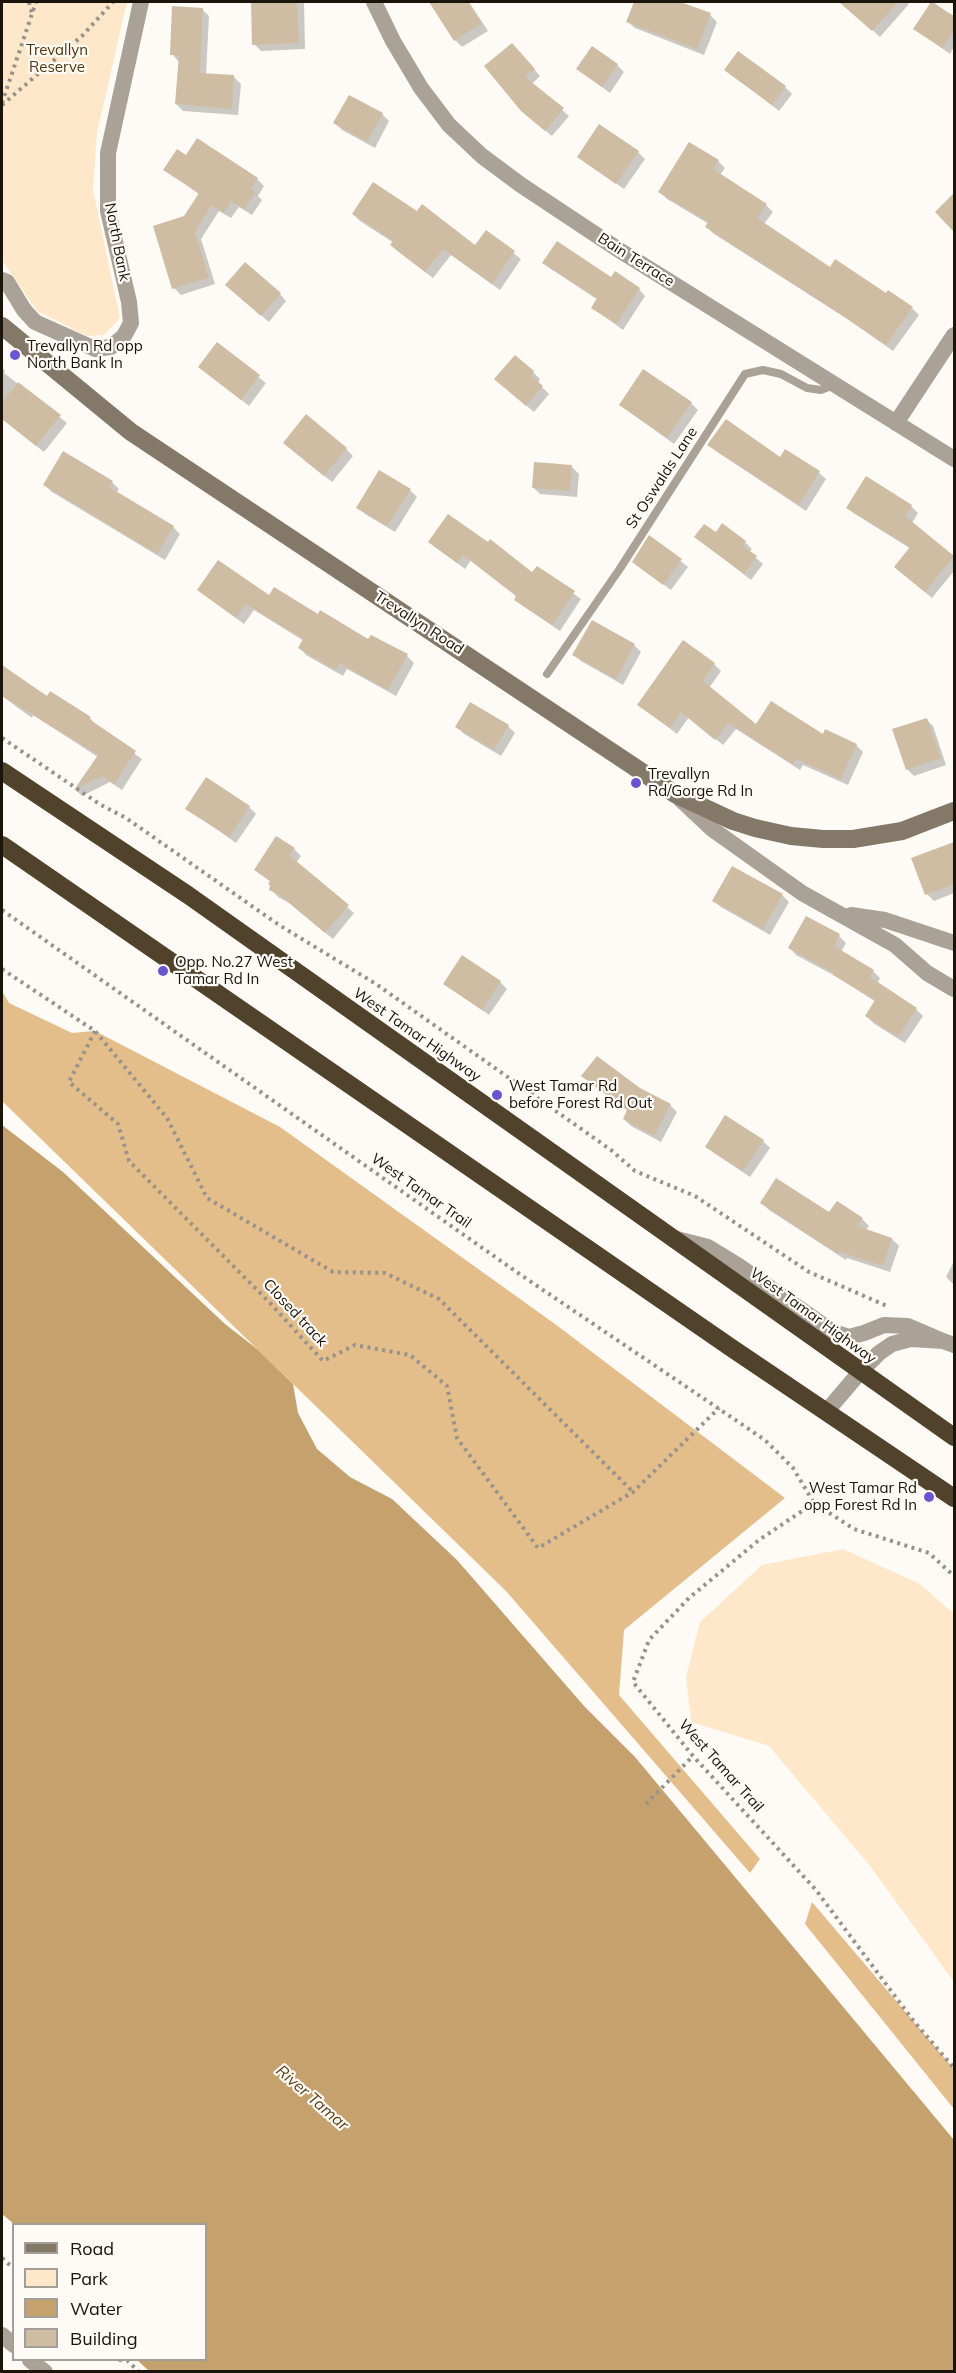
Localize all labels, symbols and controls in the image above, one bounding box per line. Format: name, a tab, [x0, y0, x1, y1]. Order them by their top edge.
park label: Trevallyn Reserve	[26, 41, 88, 76]
street label: North Bank	[101, 201, 133, 283]
street label: Bain Terrace	[594, 229, 678, 291]
place label: Trevallyn Rd opp North Bank In	[27, 337, 143, 372]
marker: Trevallyn Rd opp North Bank In	[8, 348, 22, 362]
street label: St Oswalds Lane	[623, 424, 701, 532]
street label: Trevallyn Road	[371, 587, 467, 659]
place label: Trevallyn Rd/Gorge Rd In	[648, 765, 753, 800]
marker: Trevallyn Rd/Gorge Rd In	[629, 776, 643, 790]
place label: Opp. No.27 West Tamar Rd In	[175, 953, 293, 988]
marker: Opp. No.27 West Tamar Rd In	[156, 964, 170, 978]
street label: West Tamar Highway	[350, 984, 484, 1086]
place label: West Tamar Rd before Forest Rd Out	[509, 1077, 652, 1112]
marker: West Tamar Rd before Forest Rd Out	[490, 1088, 504, 1102]
street label: West Tamar Trail	[367, 1150, 475, 1232]
street label: West Tamar Highway	[746, 1264, 880, 1368]
street label: Closed track	[259, 1276, 331, 1350]
place label: West Tamar Rd opp Forest Rd In	[804, 1479, 917, 1514]
marker: West Tamar Rd opp Forest Rd In	[922, 1490, 936, 1504]
street label: West Tamar Trail	[675, 1716, 767, 1816]
water label: River Tamar	[272, 2061, 352, 2135]
legend	[12, 2223, 207, 2361]
text: Road	[70, 2237, 114, 2260]
text: Park	[70, 2267, 108, 2290]
text: Water	[70, 2297, 122, 2320]
text: Building	[70, 2327, 138, 2350]

